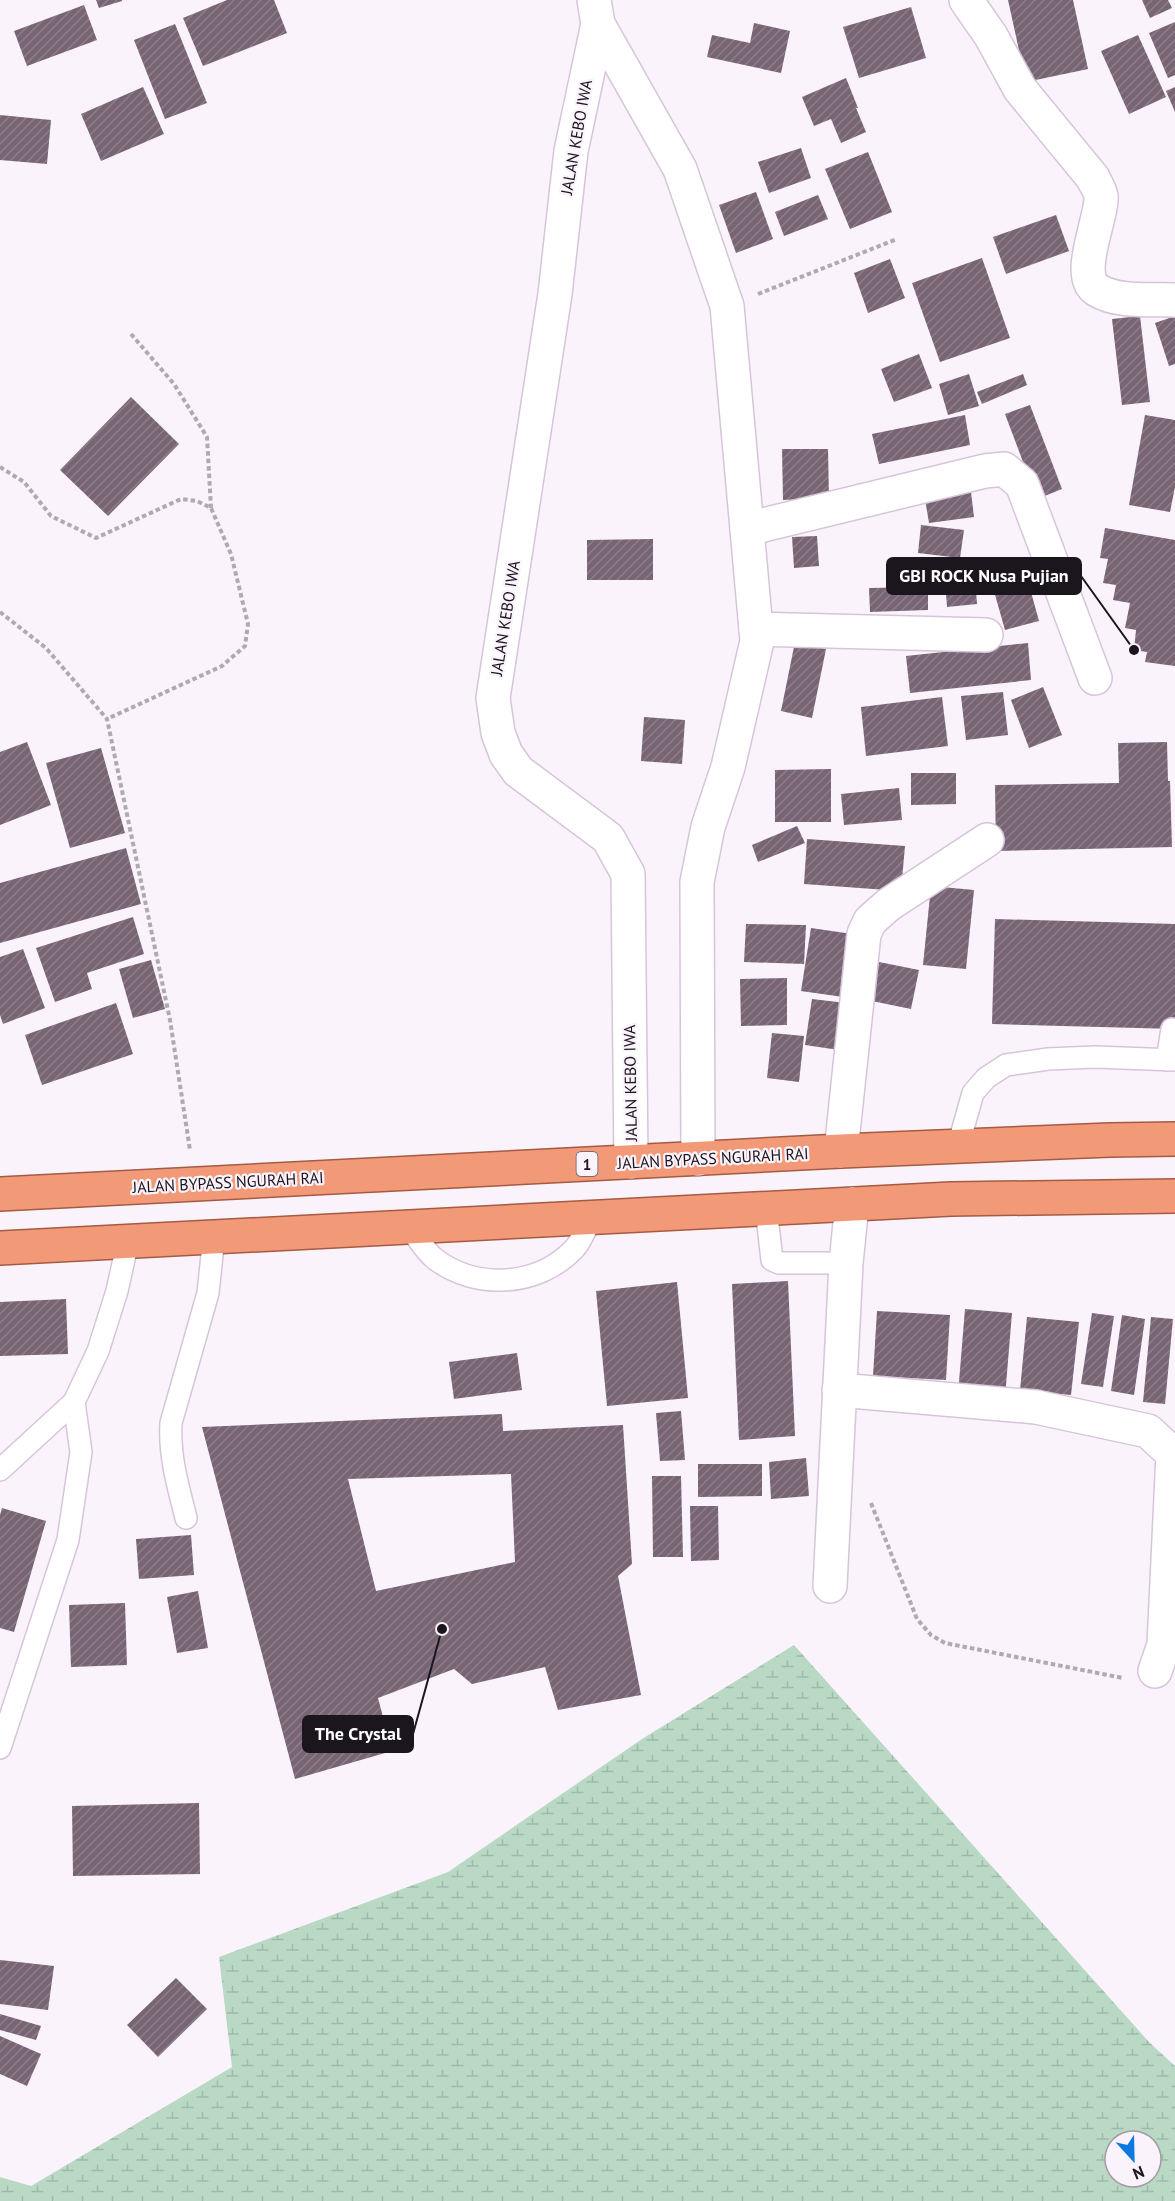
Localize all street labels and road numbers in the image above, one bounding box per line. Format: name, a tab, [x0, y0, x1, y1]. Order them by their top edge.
street label: JALAN KEBO IWA	[556, 77, 596, 197]
street label: JALAN KEBO IWA	[486, 558, 524, 678]
street label: JALAN KEBO IWA	[619, 1024, 641, 1142]
street label: JALAN BYPASS NGURAH RAI	[616, 1143, 809, 1173]
road number: 1	[576, 1152, 598, 1176]
street label: JALAN BYPASS NGURAH RAI	[131, 1167, 324, 1197]

